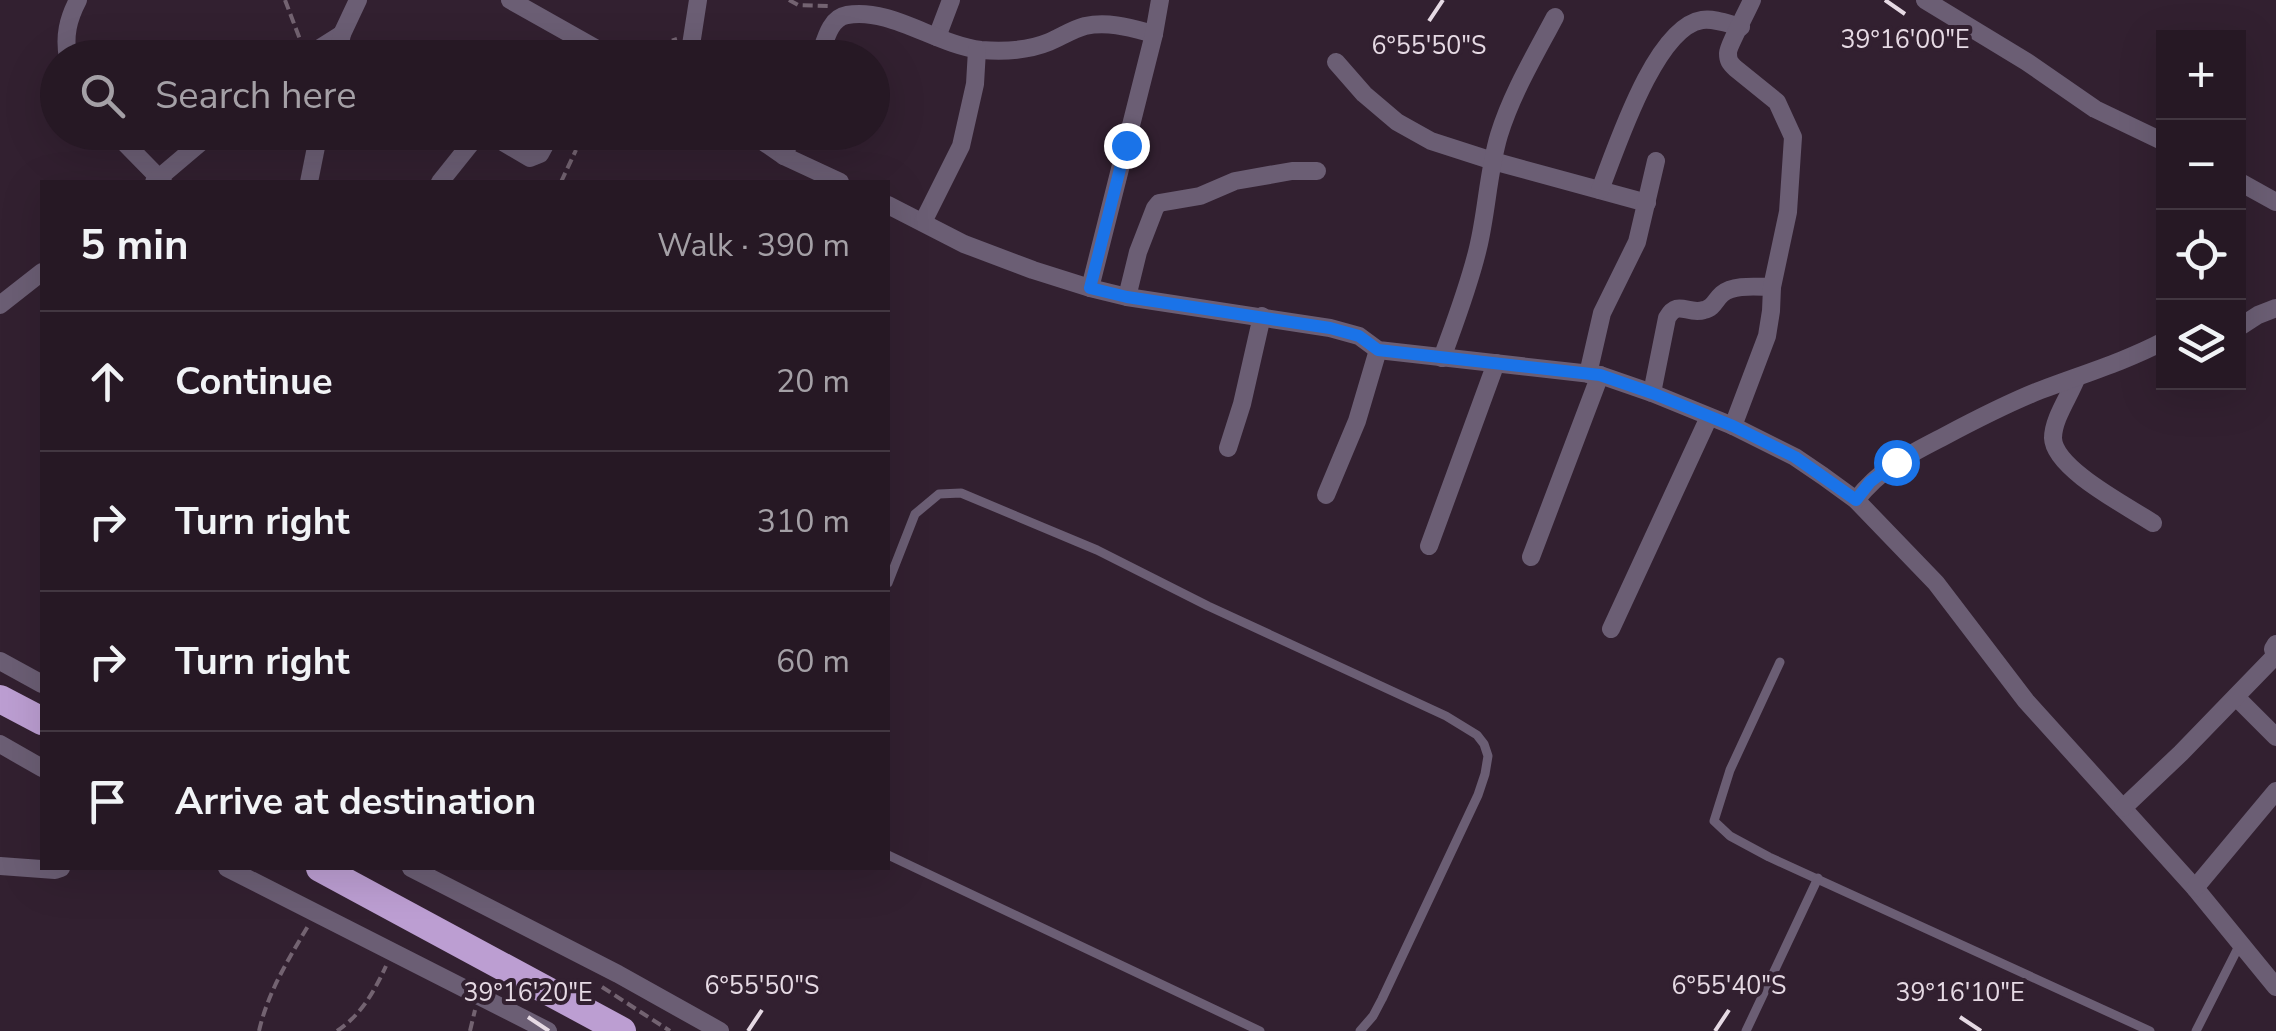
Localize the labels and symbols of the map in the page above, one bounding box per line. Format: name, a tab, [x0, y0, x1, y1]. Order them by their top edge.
text: 39°16'00"E	[1840, 23, 1970, 57]
text: 6°55'50"S	[1372, 29, 1486, 63]
route end	[1104, 123, 1150, 169]
route start	[1874, 440, 1920, 486]
text: 6°55'50"S	[705, 969, 819, 1003]
text: 6°55'40"S	[1672, 969, 1786, 1003]
text: 39°16'20"E	[463, 976, 593, 1010]
text: 39°16'10"E	[1895, 976, 2025, 1010]

